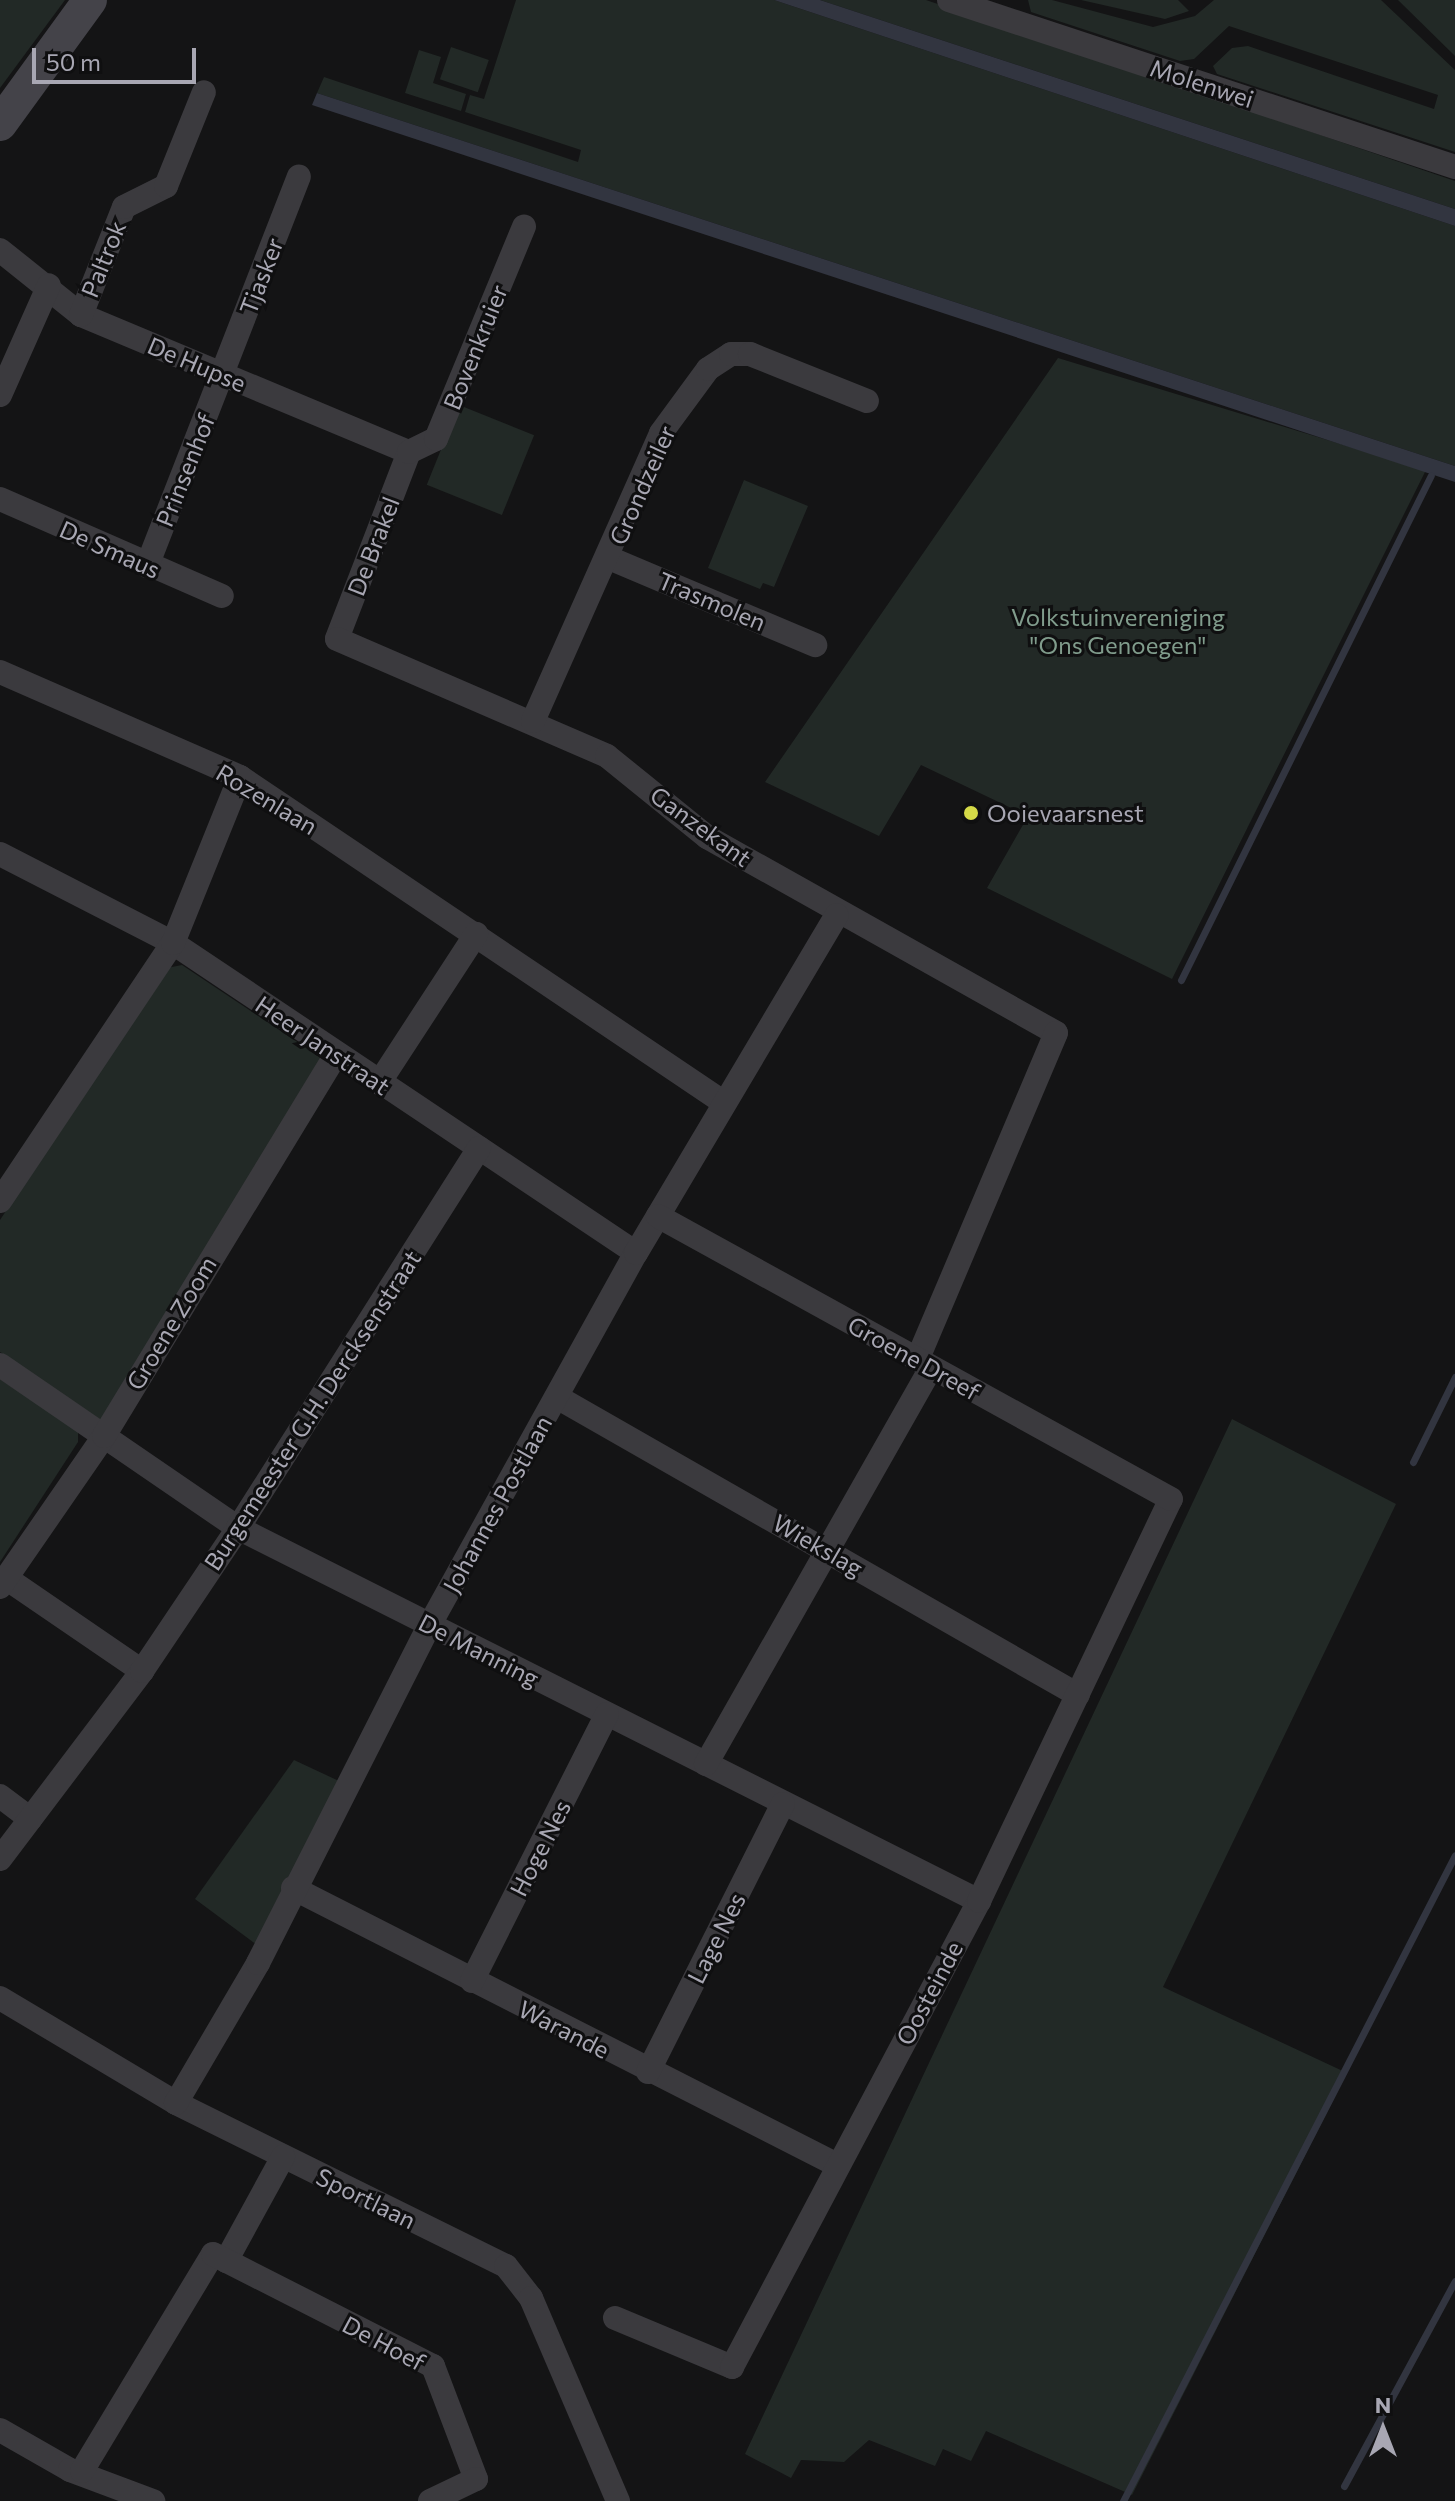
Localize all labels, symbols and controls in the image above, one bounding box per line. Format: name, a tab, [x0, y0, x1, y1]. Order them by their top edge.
scale bar	[36, 32, 200, 82]
text: 50 m	[46, 47, 101, 76]
street label: Molenwei	[1147, 53, 1257, 113]
street label: Paltrok	[75, 216, 131, 302]
street label: Tjasker	[233, 234, 289, 318]
street label: Bovenkruier	[437, 280, 513, 414]
street label: De Hupse	[144, 330, 250, 398]
street label: Prinsenhof	[149, 409, 221, 531]
street label: Grondzeiler	[603, 421, 681, 549]
street label: De Brakel	[341, 493, 405, 599]
street label: De Smaus	[55, 514, 165, 584]
street label: Trasmolen	[654, 565, 770, 637]
park label: Volkstuinvereniging "Ons Genoegen"	[1011, 603, 1225, 659]
street label: Rozenlaan	[211, 758, 323, 840]
street label: Ganzekant	[645, 780, 757, 872]
place label: Ooievaarsnest	[987, 799, 1144, 827]
marker: Ooievaarsnest	[962, 804, 980, 822]
street label: Heer Janstraat	[250, 990, 396, 1100]
street label: Burgemeester G.H. Dercksenstraat	[198, 1245, 426, 1575]
street label: Groene Zoom	[120, 1251, 222, 1395]
street label: Groene Dreef	[843, 1310, 985, 1406]
street label: Johannes Postlaan	[436, 1411, 558, 1597]
street label: Wiekslag	[768, 1508, 868, 1582]
street label: De Manning	[414, 1608, 544, 1692]
street label: Hoge Nes	[504, 1795, 576, 1901]
street label: Lage Nes	[681, 1888, 751, 1988]
street label: Oosteinde	[890, 1936, 968, 2050]
street label: Warande	[514, 1994, 614, 2064]
street label: Sportlaan	[312, 2162, 420, 2234]
street label: De Hoef	[338, 2309, 430, 2377]
north arrow	[1343, 2389, 1423, 2469]
text: N	[1375, 2391, 1391, 2418]

